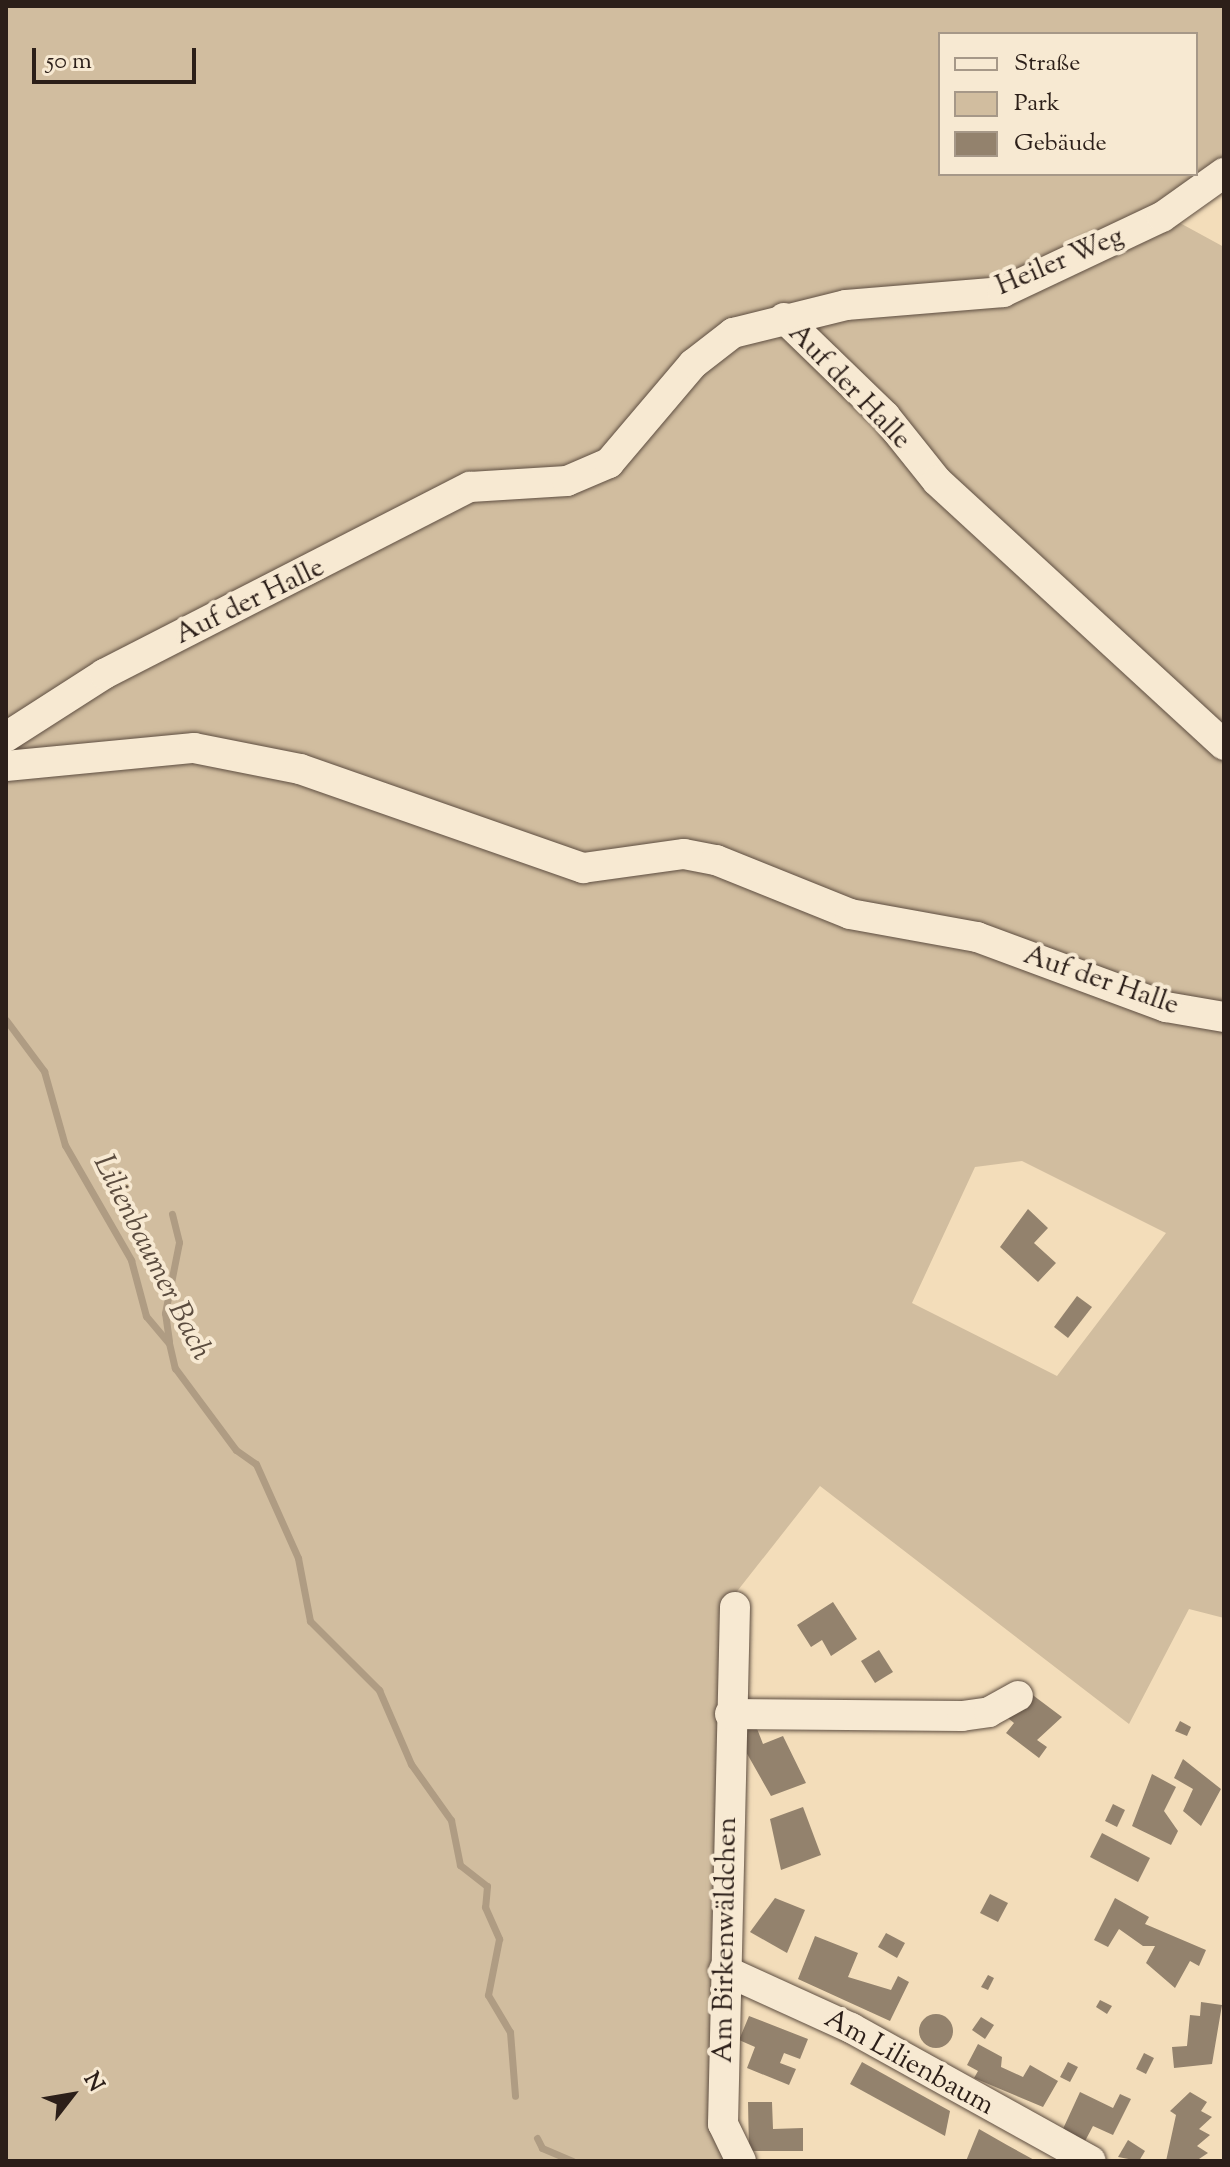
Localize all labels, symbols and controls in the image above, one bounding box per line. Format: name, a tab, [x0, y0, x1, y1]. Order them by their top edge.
scale bar	[36, 32, 200, 82]
legend	[938, 32, 1198, 176]
text: 50 m	[46, 45, 92, 79]
text: Straße	[1014, 47, 1080, 81]
text: Park	[1014, 87, 1060, 121]
text: Gebäude	[1014, 127, 1107, 161]
street label: Heiler Weg	[991, 220, 1129, 304]
street label: Auf der Halle	[781, 317, 917, 457]
street label: Auf der Halle	[170, 551, 330, 653]
street label: Auf der Halle	[1019, 939, 1183, 1023]
water label: Lilienbaumer Bach	[84, 1149, 218, 1367]
street label: Am Birkenwäldchen	[707, 1817, 745, 2063]
street label: Am Lilienbaum	[818, 2003, 1000, 2123]
north arrow	[32, 2055, 112, 2135]
text: N	[74, 2067, 111, 2098]

